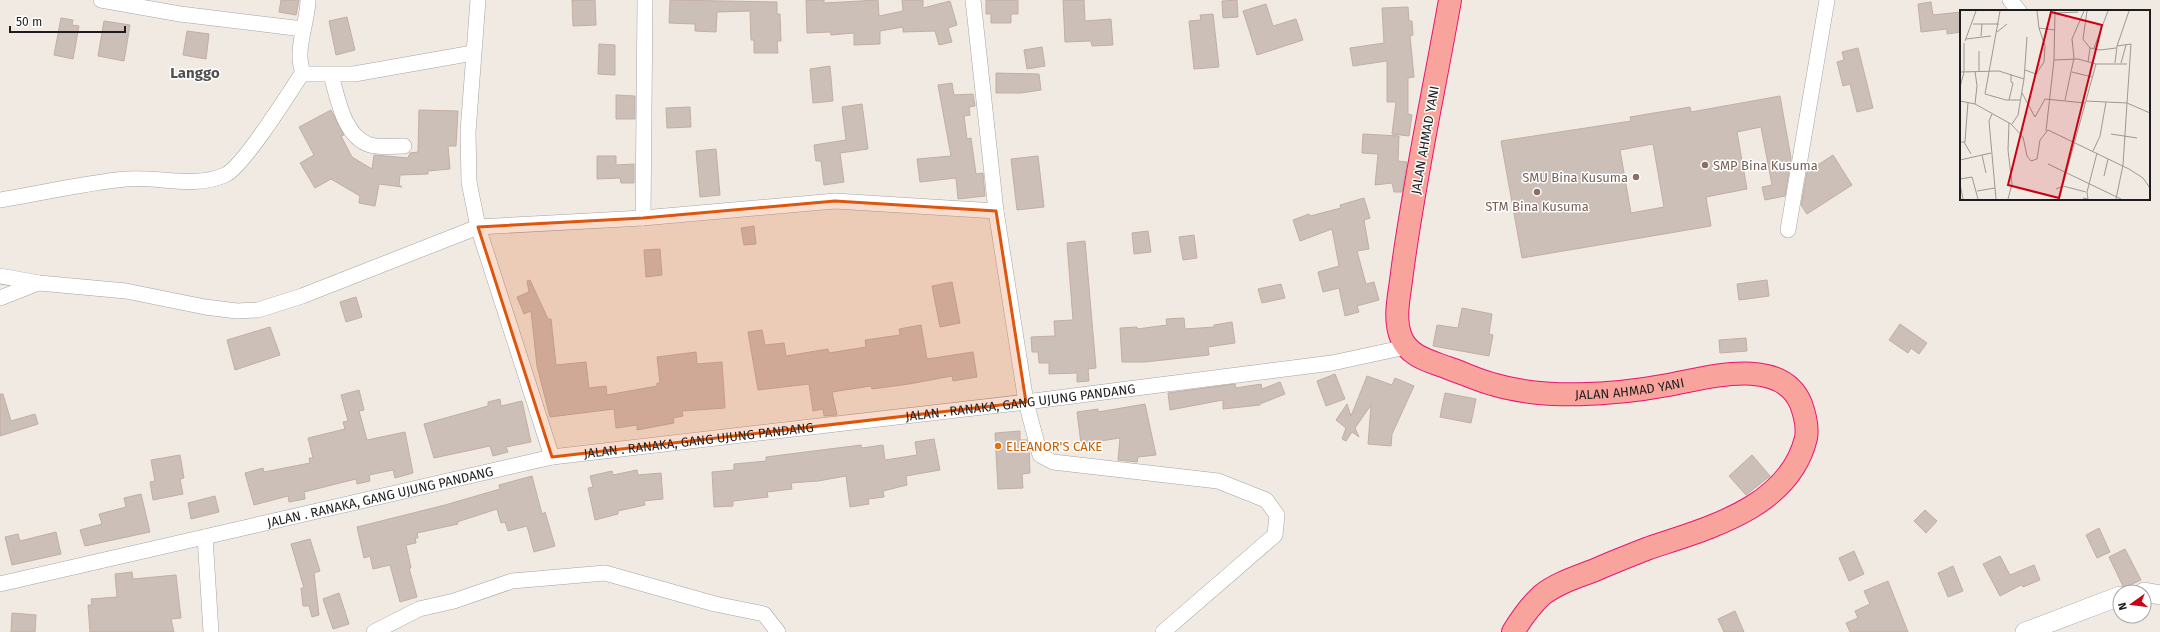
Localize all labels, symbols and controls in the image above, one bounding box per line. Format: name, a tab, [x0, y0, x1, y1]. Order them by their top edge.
scale bar	[10, 8, 125, 34]
inset map	[1960, 10, 2150, 200]
text: 50 m	[16, 15, 42, 29]
district label: Langgo	[170, 64, 220, 82]
street label: JALAN AHMAD YANI	[1408, 85, 1442, 195]
place label: SMP Bina Kusuma	[1713, 158, 1818, 173]
marker: SMP Bina Kusuma	[1700, 160, 1710, 170]
place label: SMU Bina Kusuma	[1522, 170, 1628, 185]
marker: SMU Bina Kusuma	[1631, 172, 1641, 182]
marker: STM Bina Kusuma	[1532, 187, 1542, 197]
place label: STM Bina Kusuma	[1485, 199, 1589, 214]
street label: JALAN AHMAD YANI	[1575, 374, 1686, 402]
street label: JALAN . RANAKA, GANG UJUNG PANDANG	[905, 381, 1136, 423]
street label: JALAN . RANAKA, GANG UJUNG PANDANG	[583, 419, 814, 461]
place label: ELEANOR'S CAKE	[1006, 439, 1102, 454]
marker: ELEANOR'S CAKE	[993, 441, 1003, 451]
street label: JALAN . RANAKA, GANG UJUNG PANDANG	[266, 463, 495, 530]
north arrow	[2112, 584, 2152, 624]
text: N	[2116, 601, 2130, 611]

